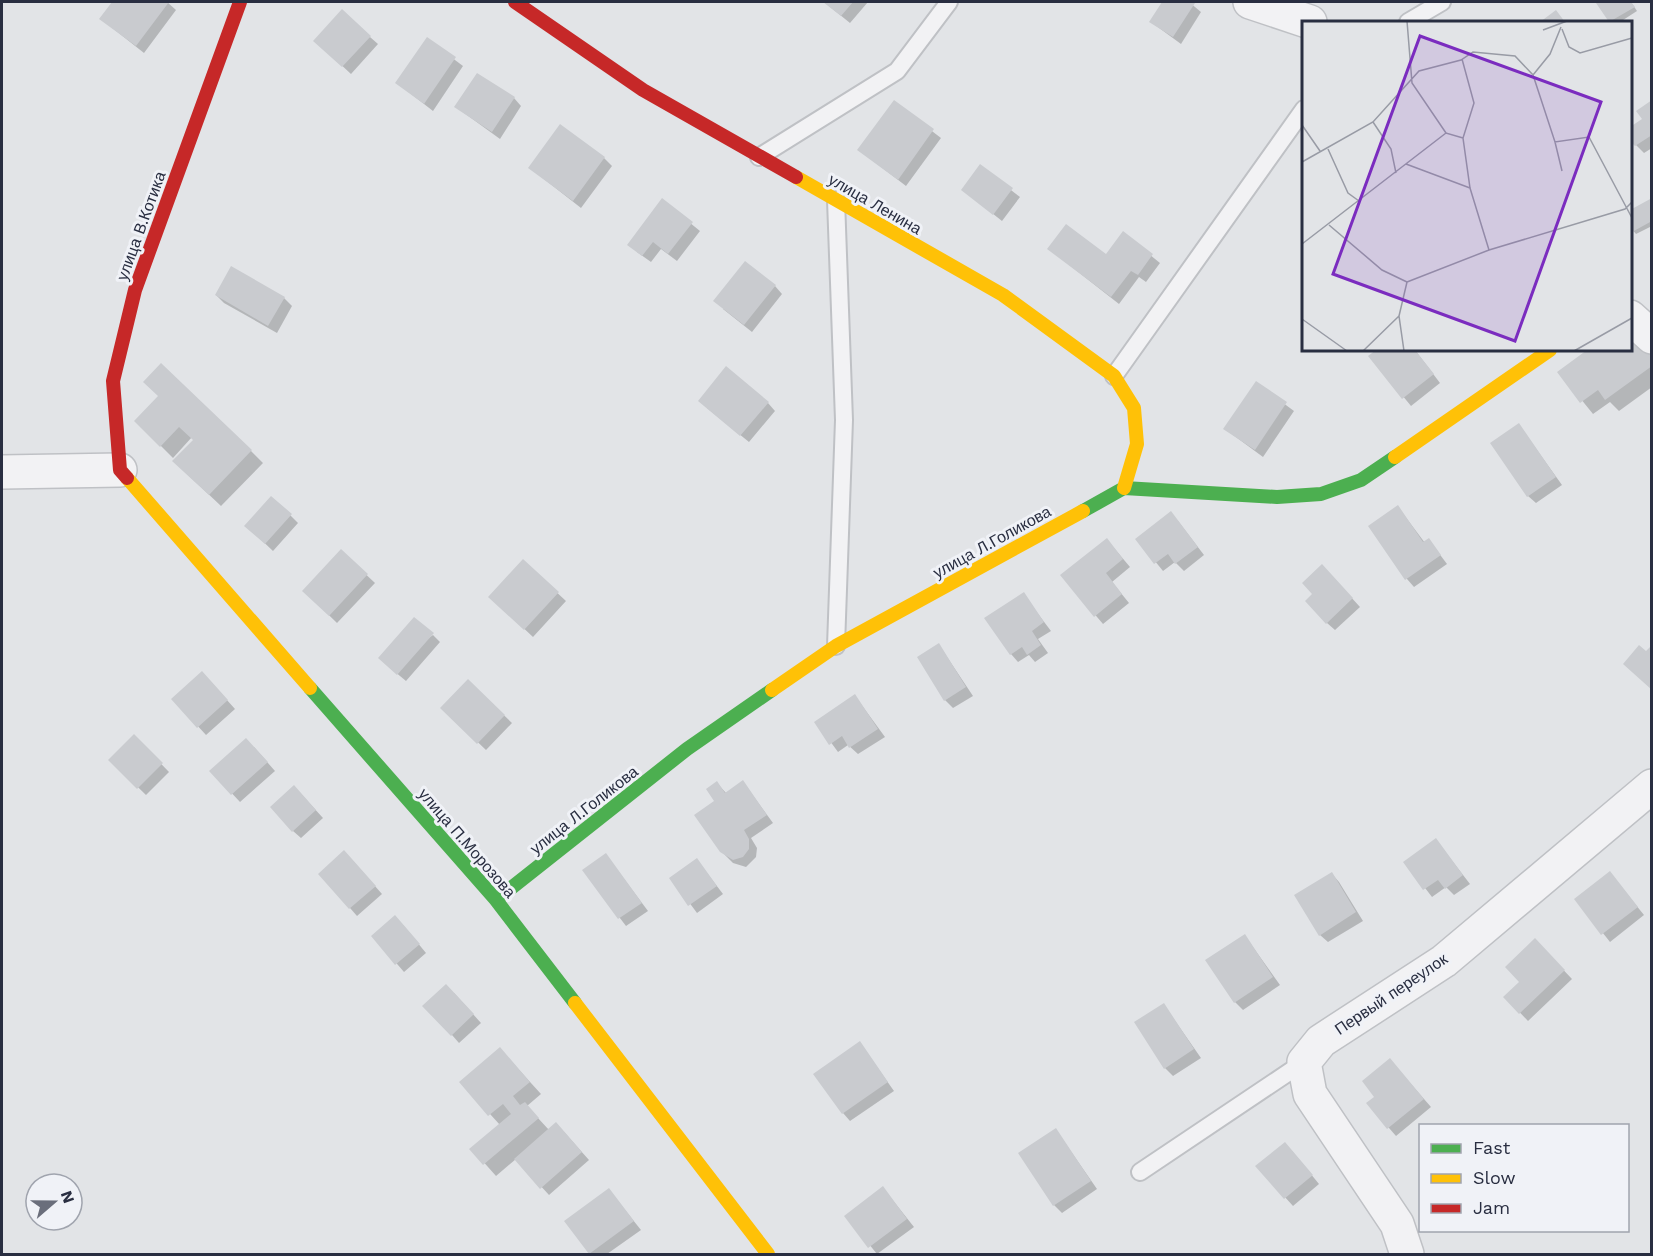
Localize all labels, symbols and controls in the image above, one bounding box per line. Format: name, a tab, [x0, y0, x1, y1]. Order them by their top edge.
inset map	[1302, 21, 1632, 351]
street label: улица В.Котика	[112, 169, 170, 283]
street label: улица Ленина	[825, 170, 925, 238]
street label: улица Л.Голикова	[930, 502, 1054, 582]
street label: улица Л.Голикова	[526, 762, 642, 858]
street label: улица П.Морозова	[414, 785, 520, 902]
street label: Первый переулок	[1331, 949, 1452, 1039]
legend	[1419, 1124, 1629, 1232]
text: Fast	[1473, 1137, 1511, 1158]
text: Slow	[1473, 1167, 1516, 1188]
north arrow	[24, 1172, 84, 1232]
text: N	[57, 1188, 79, 1206]
text: Jam	[1473, 1197, 1510, 1218]

